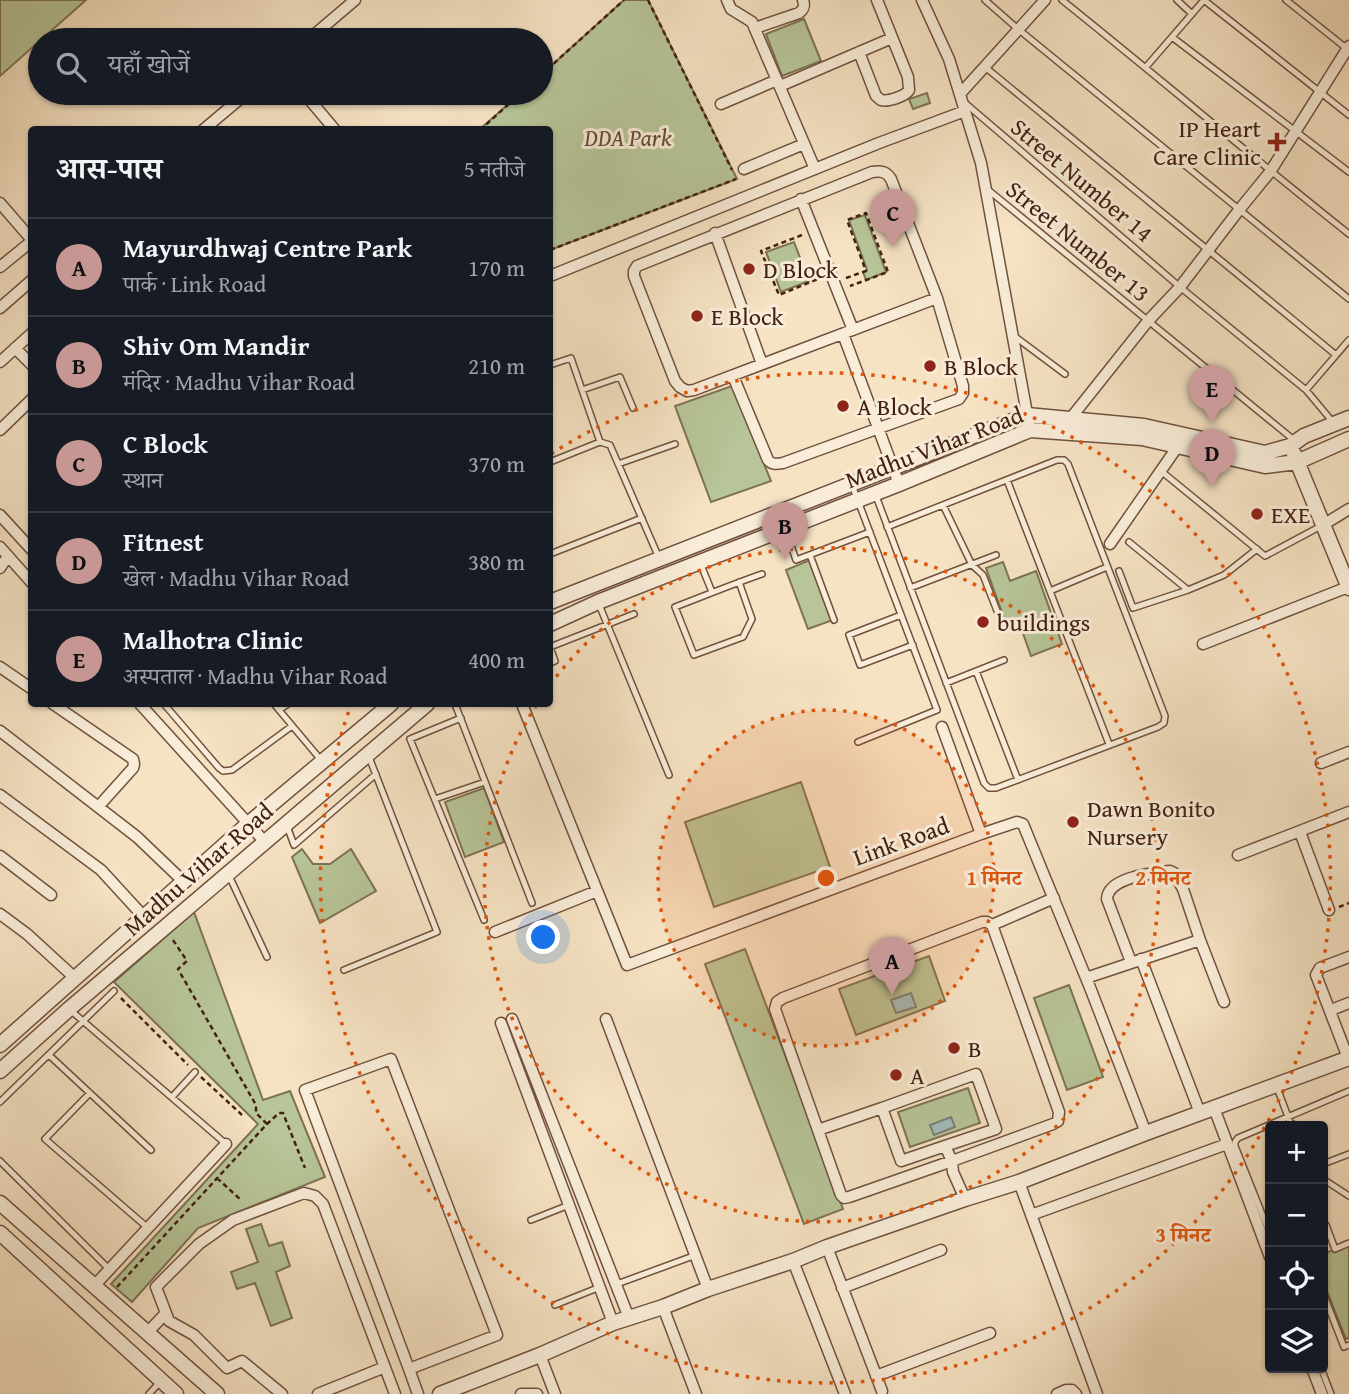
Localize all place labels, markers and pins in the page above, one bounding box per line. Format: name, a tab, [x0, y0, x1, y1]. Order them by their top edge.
place label: IP Heart Care Clinic	[1153, 111, 1262, 174]
marker: IP Heart Care Clinic	[1267, 132, 1287, 152]
pin: C	[870, 189, 916, 247]
place label: D Block	[763, 252, 839, 287]
marker: D Block	[741, 261, 757, 277]
place label: E Block	[711, 299, 784, 334]
marker: E Block	[689, 308, 705, 324]
place label: B Block	[944, 349, 1019, 384]
marker: B Block	[922, 358, 938, 374]
pin: E	[1189, 365, 1235, 423]
place label: A Block	[857, 389, 933, 424]
marker: A Block	[835, 398, 851, 414]
pin: D	[1189, 429, 1235, 487]
place label: EXE	[1271, 497, 1310, 532]
pin: B	[762, 502, 808, 560]
marker: EXE	[1249, 506, 1265, 522]
place label: buildings	[997, 605, 1090, 640]
marker: buildings	[975, 614, 991, 630]
place label: Dawn Bonito Nursery	[1087, 791, 1215, 854]
marker: Dawn Bonito Nursery	[1065, 814, 1081, 830]
centre of rings	[814, 866, 838, 890]
pin: A	[869, 937, 915, 995]
place label: B	[968, 1031, 982, 1066]
marker: B	[946, 1040, 962, 1056]
place label: A	[910, 1058, 925, 1093]
marker: A	[888, 1067, 904, 1083]

